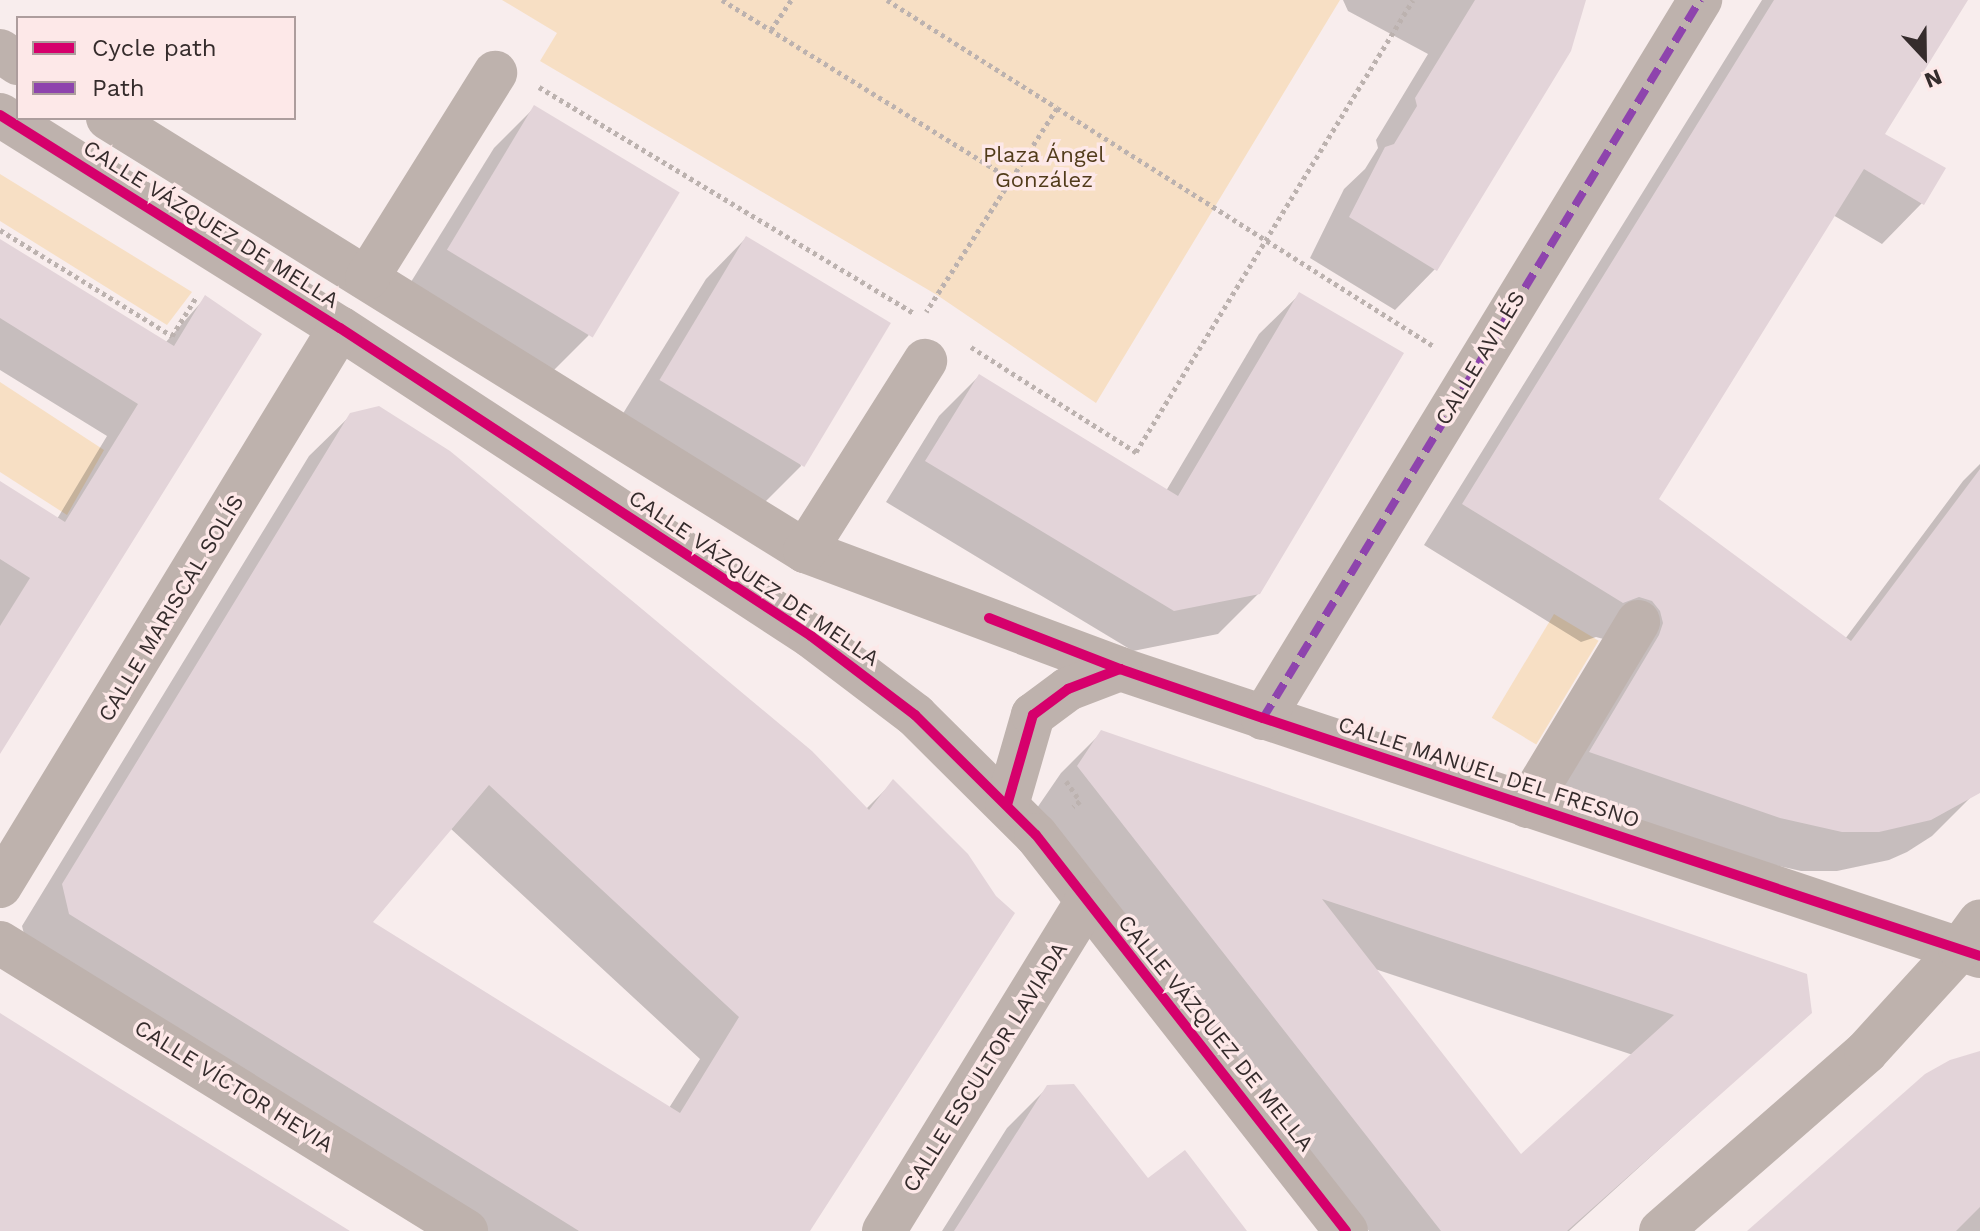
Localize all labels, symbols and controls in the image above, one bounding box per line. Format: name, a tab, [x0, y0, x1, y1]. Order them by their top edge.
legend	[16, 16, 296, 120]
north arrow	[1884, 16, 1964, 96]
text: Cycle path	[92, 34, 217, 62]
text: N	[1921, 64, 1945, 93]
text: Path	[92, 74, 145, 102]
street label: CALLE VÁZQUEZ DE MELLA	[78, 134, 344, 314]
park label: Plaza Ángel González	[982, 141, 1106, 192]
street label: CALLE AVILÉS	[1429, 286, 1531, 430]
street label: CALLE VÁZQUEZ DE MELLA	[624, 484, 884, 672]
street label: CALLE MARISCAL SOLÍS	[93, 490, 249, 726]
street label: CALLE MANUEL DEL FRESNO	[1334, 711, 1644, 833]
street label: CALLE VÁZQUEZ DE MELLA	[1112, 909, 1320, 1157]
street label: CALLE ESCULTOR LAVIADA	[897, 937, 1073, 1197]
street label: CALLE VÍCTOR HEVIA	[129, 1014, 339, 1158]

